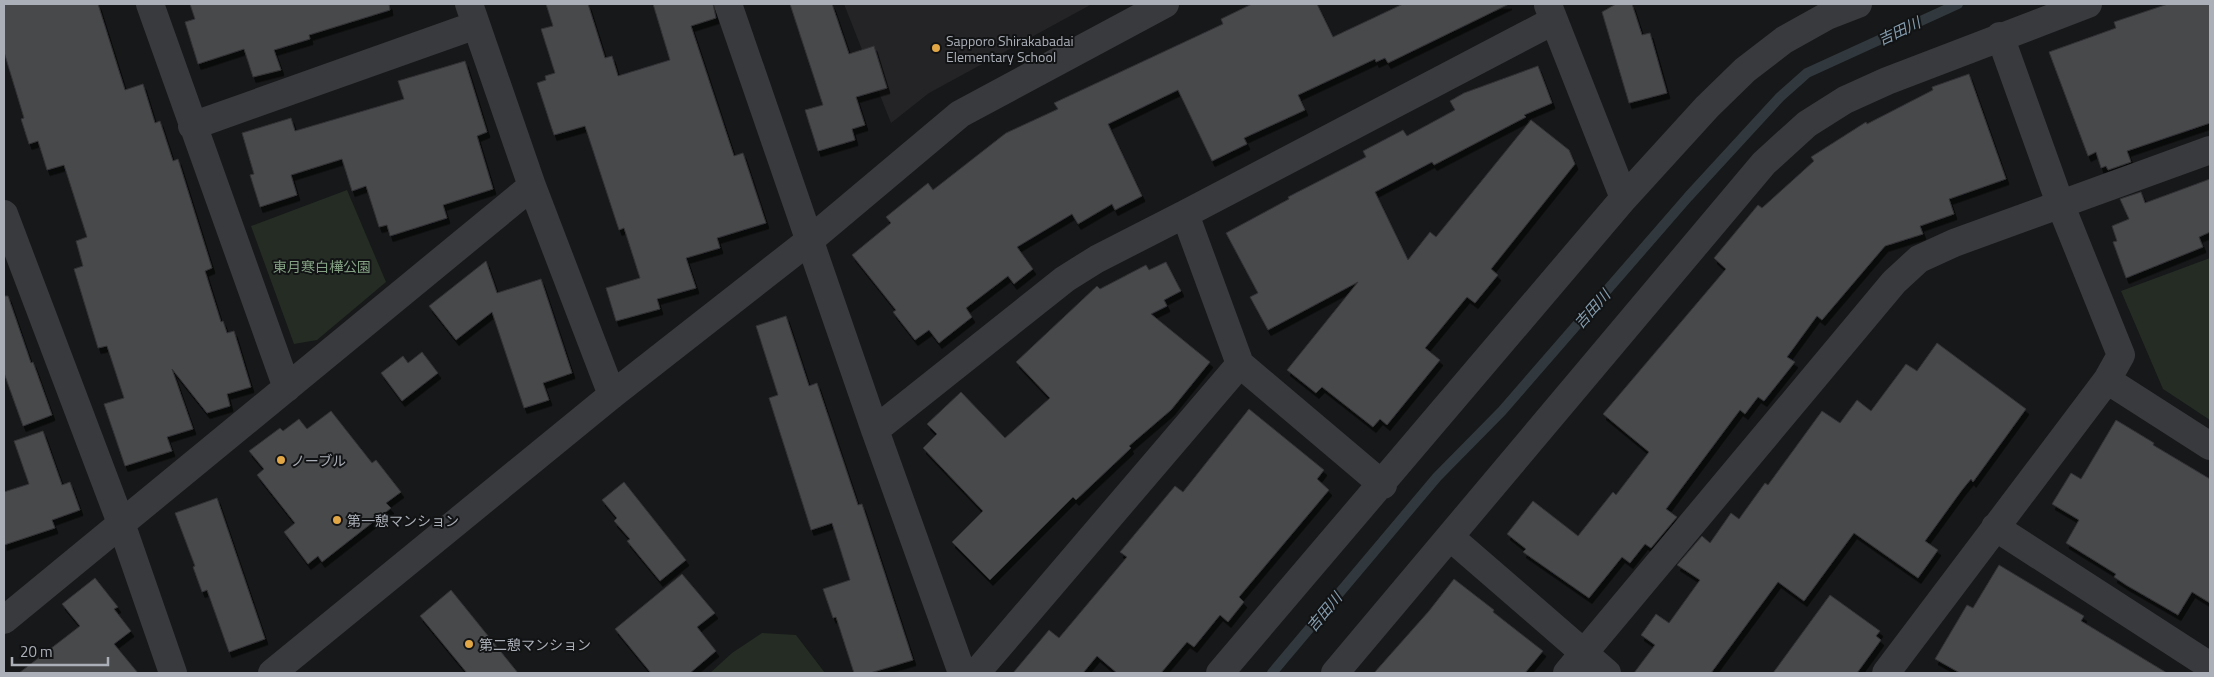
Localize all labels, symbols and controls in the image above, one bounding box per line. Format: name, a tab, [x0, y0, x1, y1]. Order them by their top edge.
water label: 吉田川	[1874, 10, 1926, 51]
place label: Sapporo Shirakabadai Elementary School	[946, 30, 1074, 67]
marker: Sapporo Shirakabadai Elementary School	[930, 42, 942, 54]
park label: 東月寒白樺公園	[273, 256, 371, 277]
water label: 吉田川	[1568, 283, 1617, 333]
place label: ノーブル	[291, 450, 346, 471]
marker: ノーブル	[275, 454, 287, 466]
place label: 第一憩マンション	[347, 510, 459, 531]
marker: 第一憩マンション	[331, 514, 343, 526]
water label: 吉田川	[1301, 586, 1349, 637]
scale bar	[12, 634, 109, 666]
place label: 第二憩マンション	[479, 634, 591, 655]
marker: 第二憩マンション	[463, 638, 475, 650]
text: 20 m	[20, 640, 53, 663]

